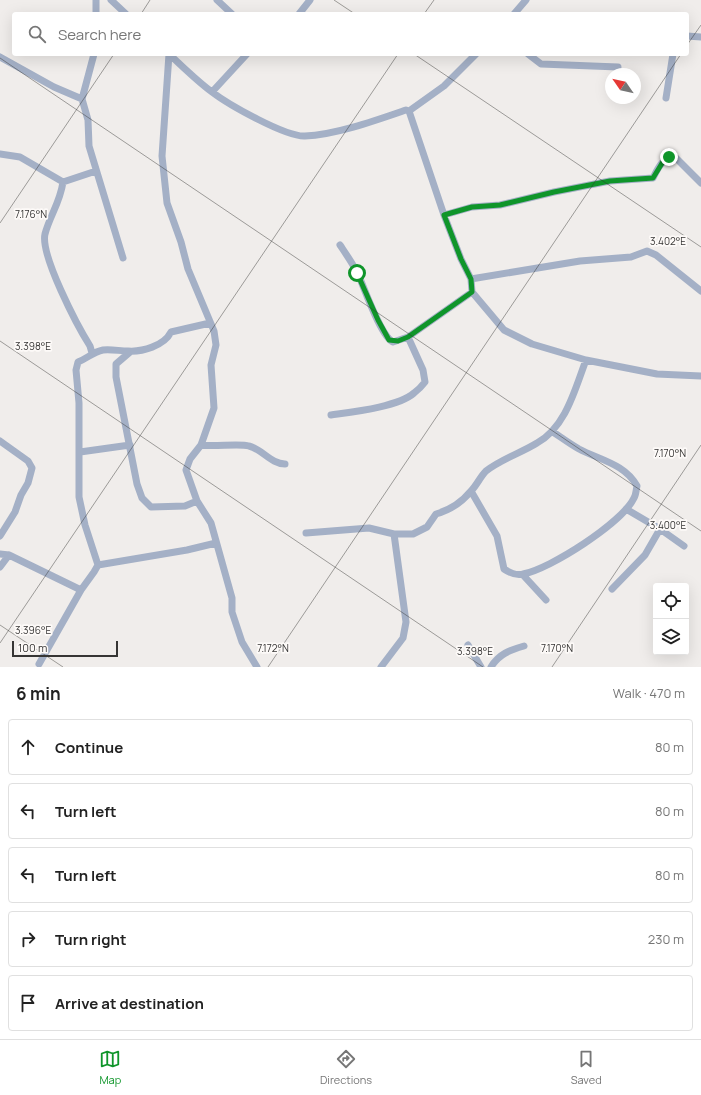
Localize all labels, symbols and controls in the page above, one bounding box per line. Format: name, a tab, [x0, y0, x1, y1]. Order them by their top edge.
search box	[12, 12, 689, 56]
icon: search	[26, 23, 48, 45]
text: Search here	[58, 24, 141, 45]
north arrow	[605, 68, 641, 104]
route end	[660, 148, 678, 166]
text: 7.176°N	[15, 207, 47, 221]
text: 3.402°E	[650, 234, 686, 248]
route start	[348, 264, 366, 282]
text: 3.398°E	[15, 339, 51, 353]
text: 7.170°N	[654, 446, 686, 460]
text: 3.400°E	[650, 518, 686, 532]
map controls	[653, 583, 689, 655]
button: locate	[653, 583, 689, 619]
button: layers	[653, 619, 689, 655]
text: 3.396°E	[15, 623, 51, 637]
scale bar	[12, 639, 118, 658]
text: 100 m	[18, 640, 47, 655]
text: 7.172°N	[257, 641, 289, 655]
text: 7.170°N	[541, 641, 573, 655]
text: 3.398°E	[457, 644, 493, 658]
text: 6 min	[16, 682, 61, 705]
text: Walk · 470 m	[613, 684, 685, 702]
icon: ahead	[17, 736, 39, 758]
text: Continue	[55, 737, 123, 758]
text: 80 m	[655, 738, 684, 756]
icon: left	[17, 800, 39, 822]
text: Turn left	[55, 801, 117, 822]
text: 80 m	[655, 802, 684, 820]
icon: left	[17, 864, 39, 886]
text: Turn left	[55, 865, 117, 886]
text: 80 m	[655, 866, 684, 884]
icon: right	[17, 928, 39, 950]
text: Turn right	[55, 929, 126, 950]
text: 230 m	[648, 930, 684, 948]
icon: arrive	[17, 992, 39, 1014]
text: Arrive at destination	[55, 993, 204, 1014]
tab: Map	[99, 1048, 121, 1087]
tab: Directions	[320, 1048, 372, 1087]
tab: Saved	[571, 1048, 602, 1087]

